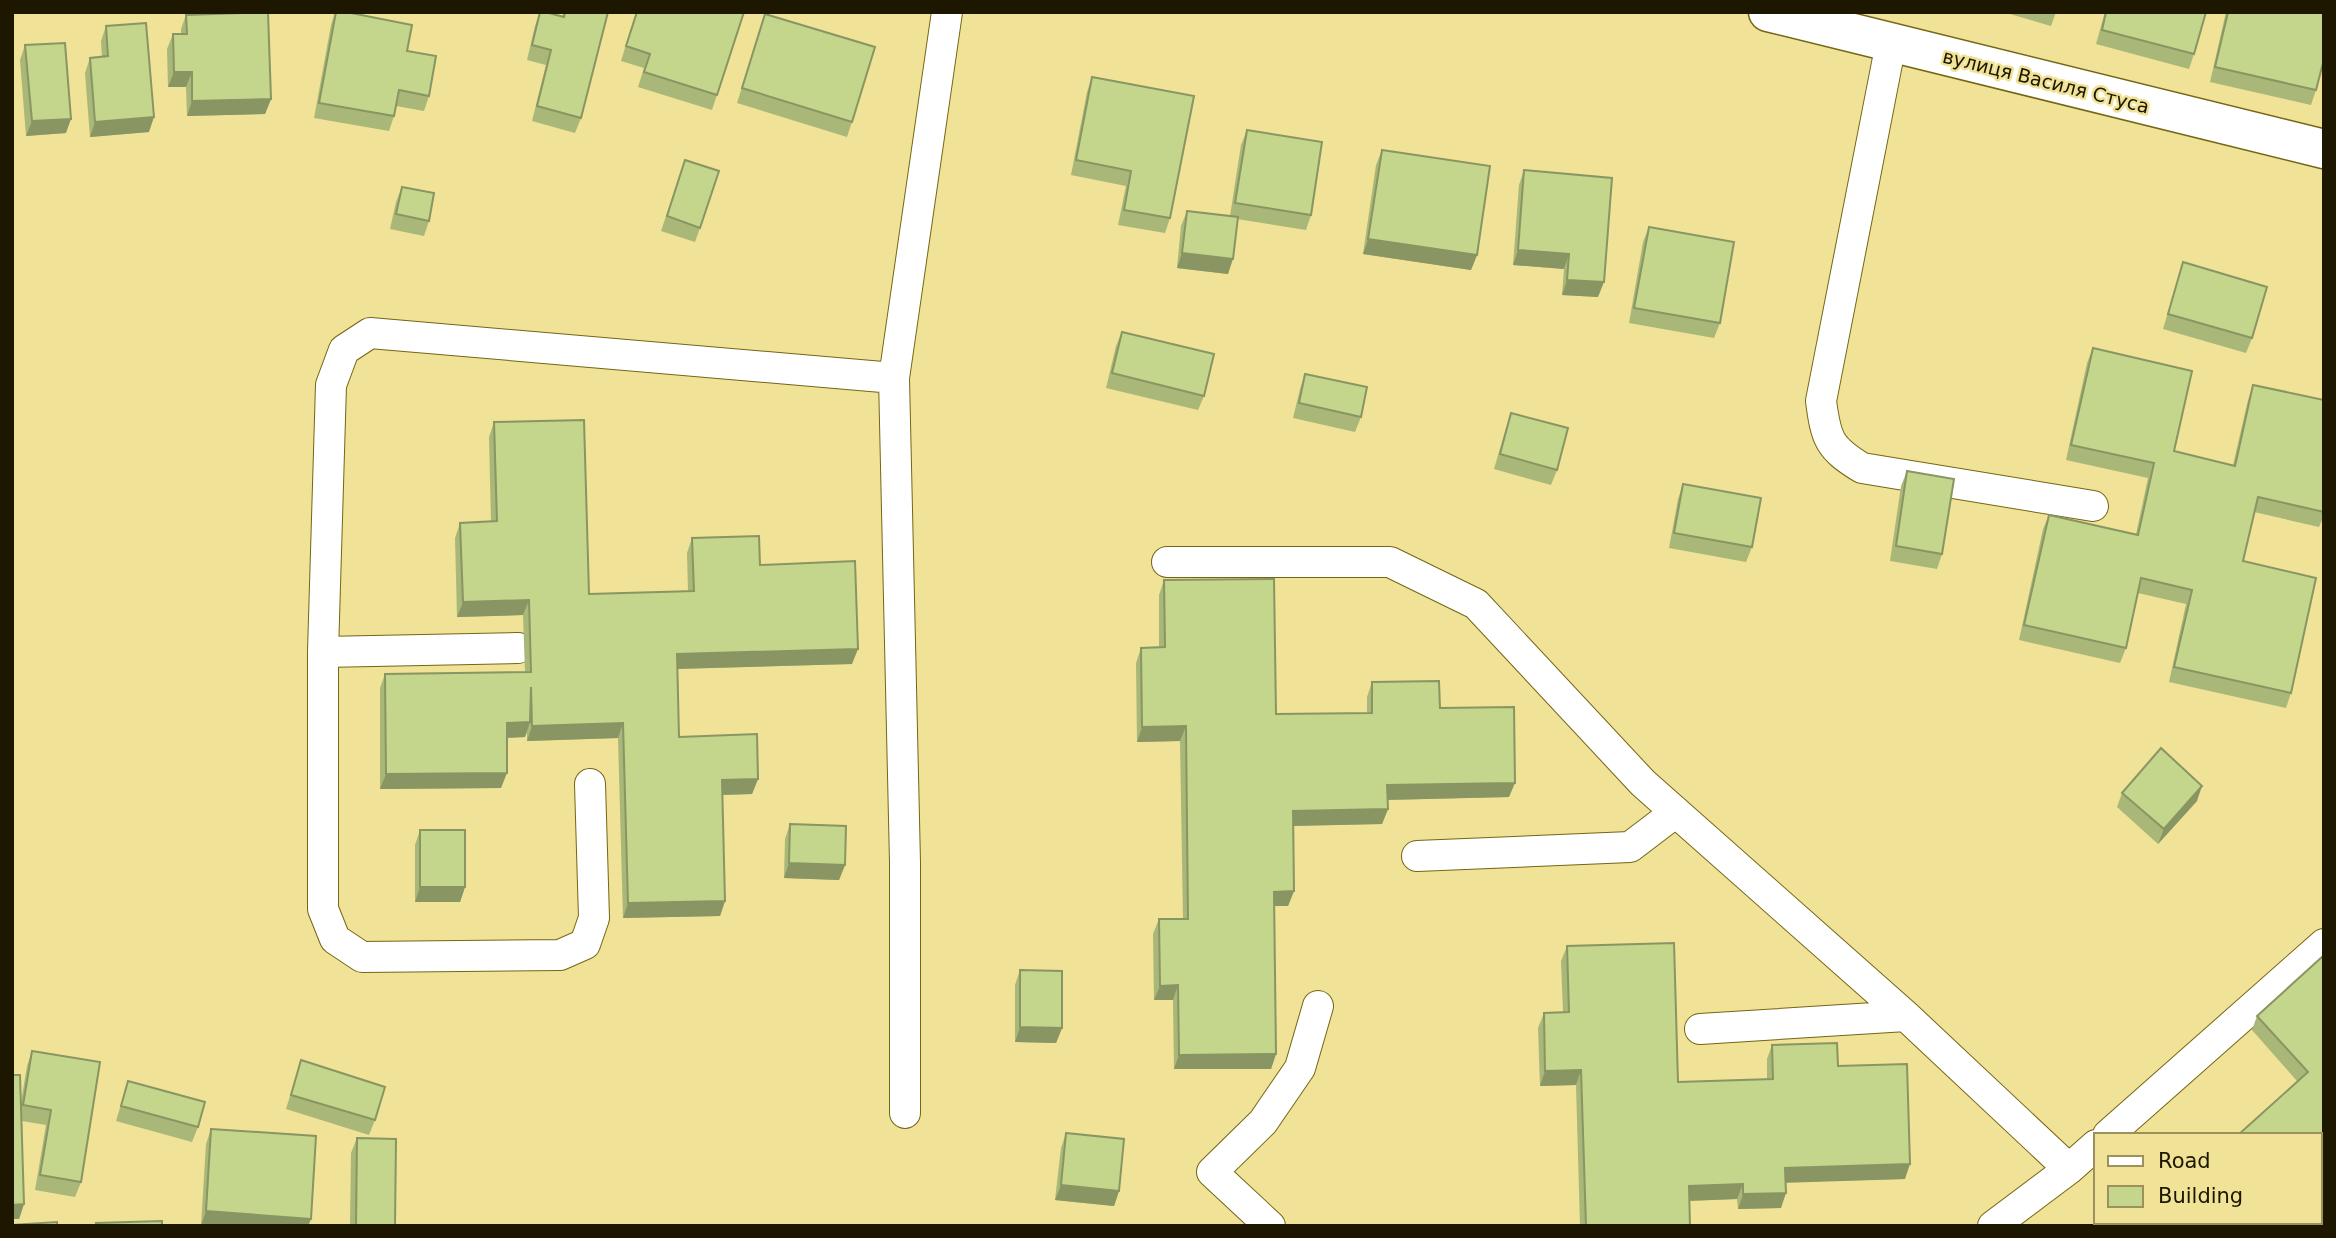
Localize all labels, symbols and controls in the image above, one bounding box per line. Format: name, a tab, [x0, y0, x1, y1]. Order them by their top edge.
street label: вулиця Василя Стуса	[1940, 45, 2152, 117]
legend	[2094, 1133, 2322, 1224]
text: Road	[2158, 1149, 2211, 1173]
text: Building	[2158, 1184, 2243, 1208]

